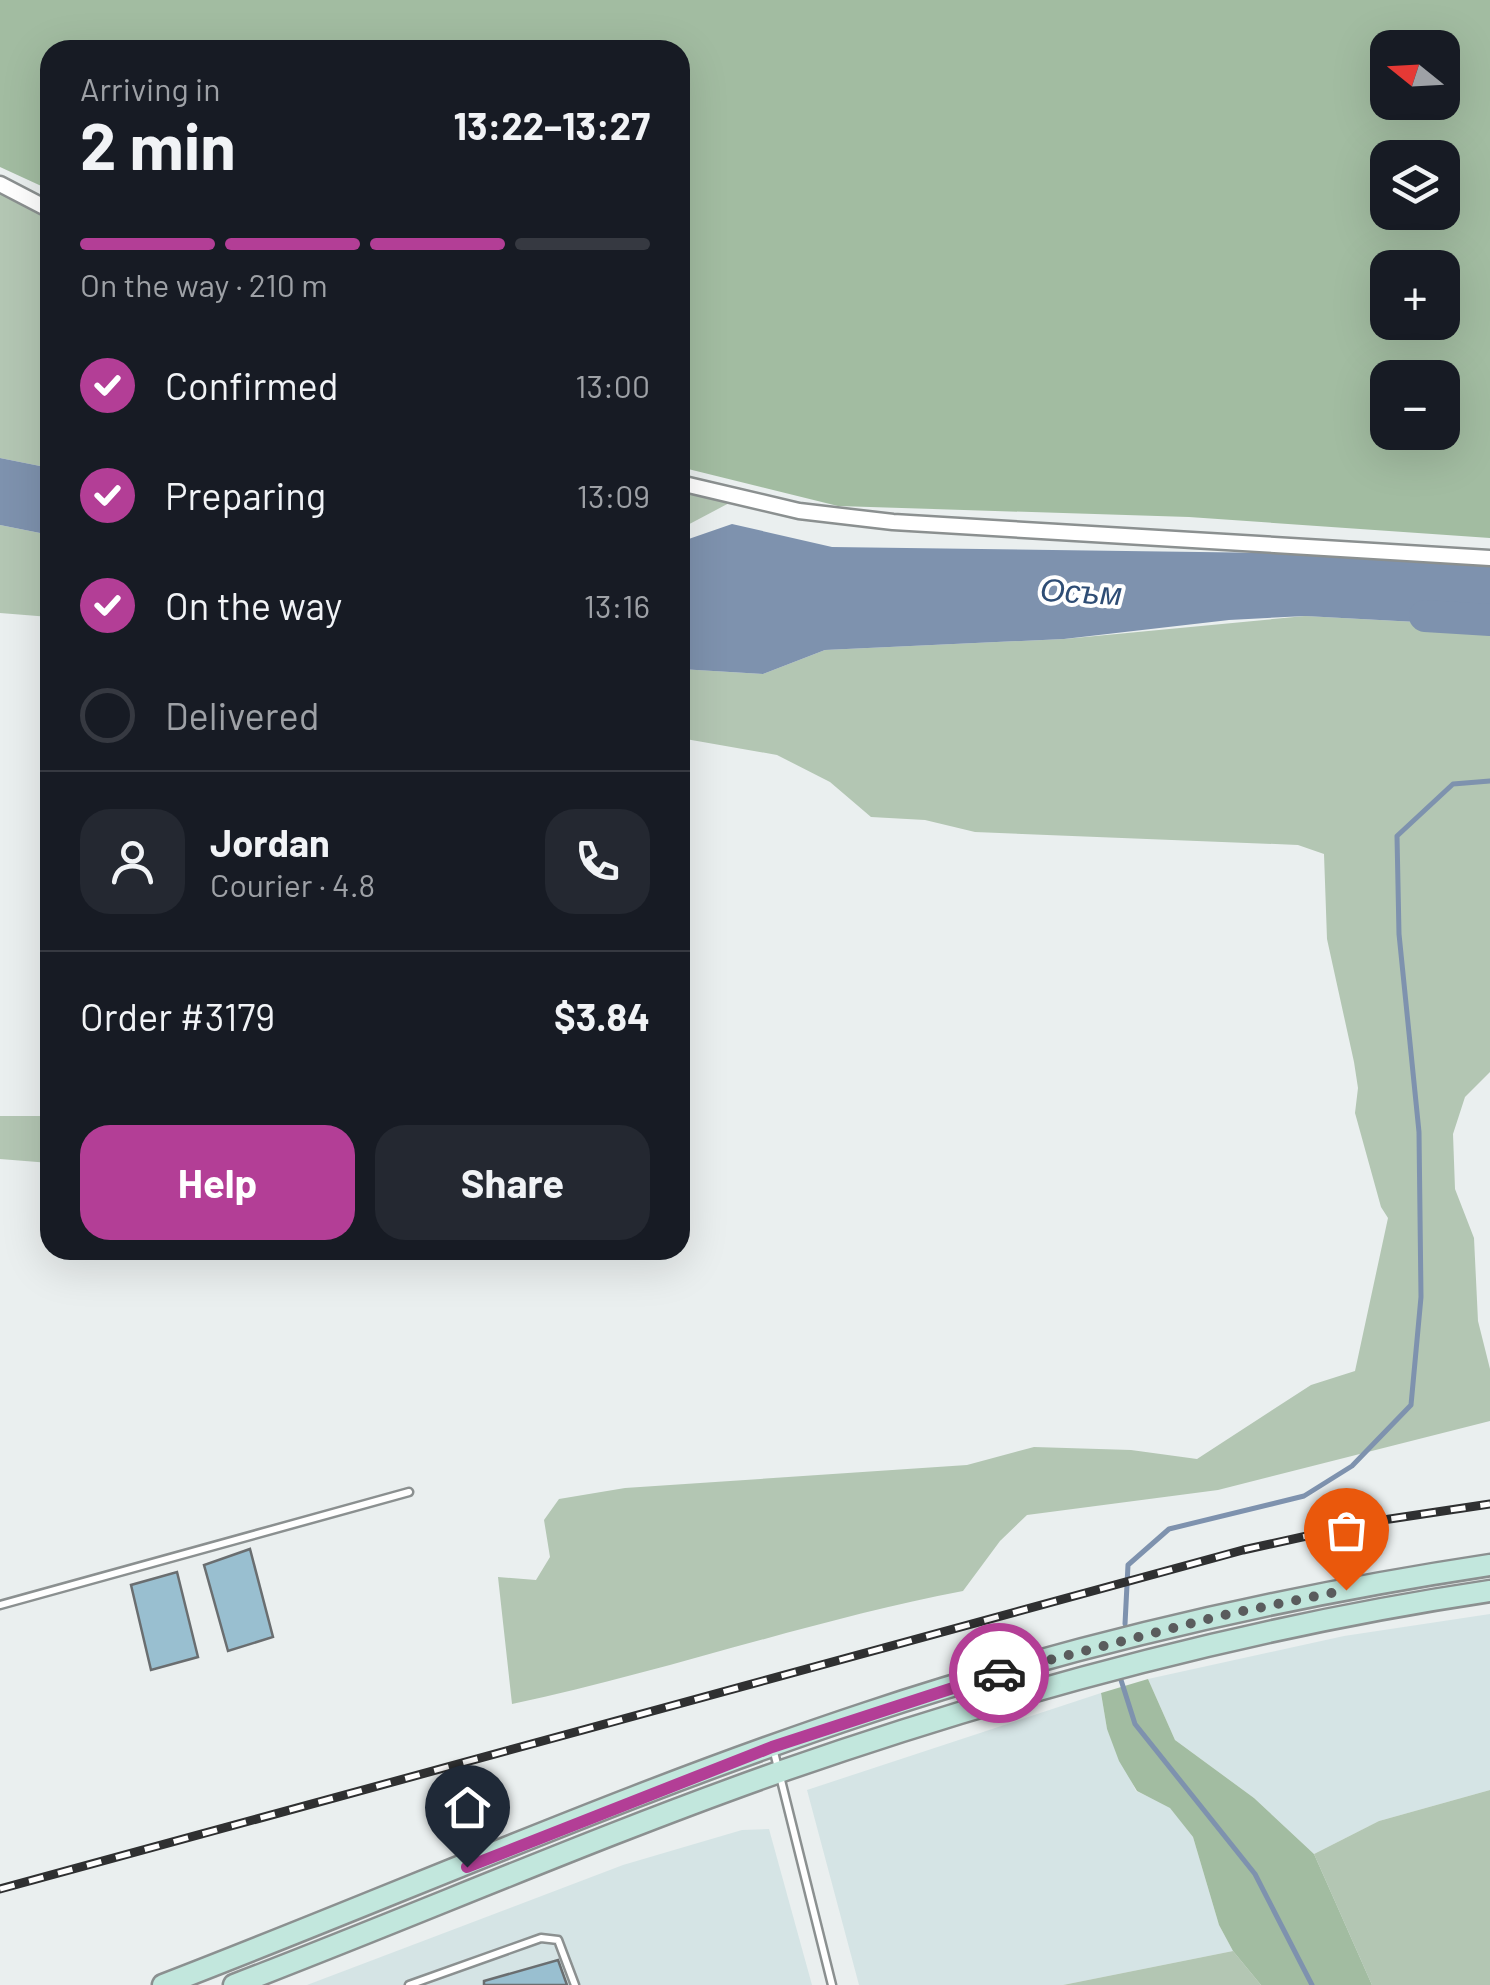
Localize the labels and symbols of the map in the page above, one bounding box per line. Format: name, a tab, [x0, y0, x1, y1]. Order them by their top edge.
north arrow	[1370, 30, 1460, 120]
water label: Осъм	[1039, 569, 1123, 611]
pin	[1304, 1488, 1389, 1591]
courier	[949, 1623, 1049, 1723]
pin	[425, 1765, 510, 1868]

